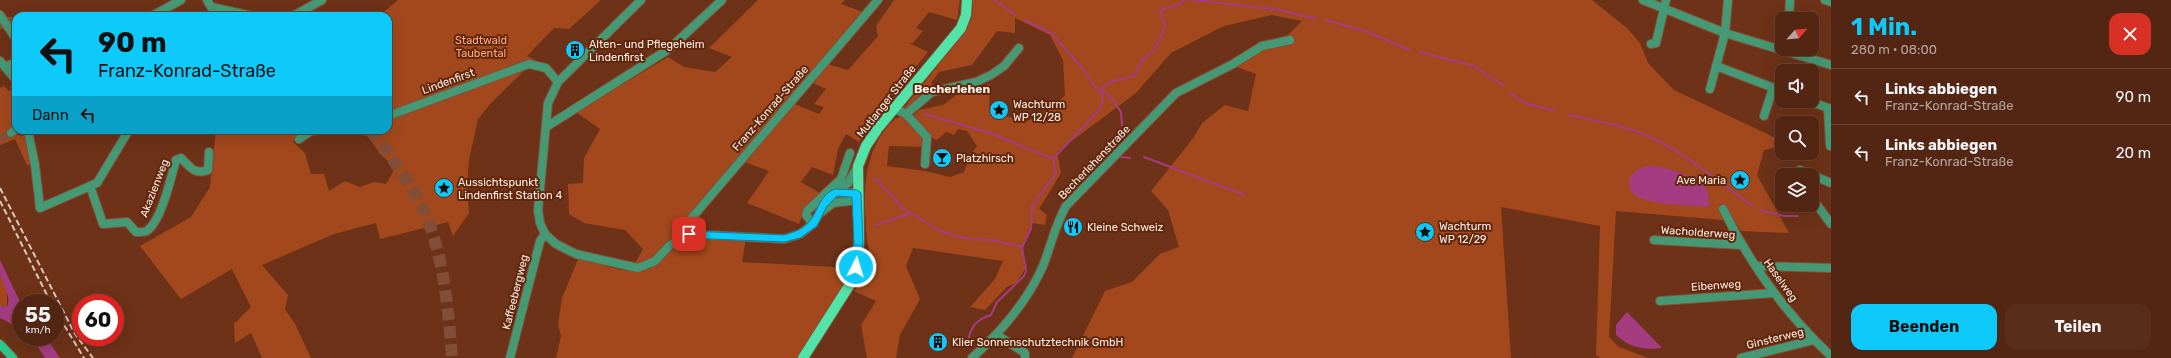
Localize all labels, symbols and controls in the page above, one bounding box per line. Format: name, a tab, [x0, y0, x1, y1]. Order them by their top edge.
north arrow	[1775, 12, 1819, 56]
map controls	[1775, 12, 1819, 212]
text: 1 Min.	[1851, 13, 1917, 41]
button: close	[2109, 13, 2151, 55]
text: 90 m	[98, 26, 167, 59]
icon: left	[32, 28, 84, 80]
park label: Stadtwald Taubental	[455, 34, 507, 60]
place label: Alten- und Pflegeheim Lindenfirst	[589, 38, 705, 64]
building icon: Alten- und Pflegeheim Lindenfirst	[564, 39, 586, 61]
text: 280 m · 08:00	[1851, 42, 1937, 57]
text: Franz-Konrad-Straße	[98, 60, 276, 82]
street label: Mutlanger Straße	[854, 62, 919, 140]
street label: Franz-Konrad-Straße	[730, 63, 811, 154]
button: sound	[1775, 64, 1819, 108]
street label: Lindenfirst	[420, 66, 477, 97]
text: Links abbiegen	[1885, 80, 1997, 98]
district label: Becherlehen	[914, 82, 990, 96]
icon: left	[1851, 86, 1873, 108]
text: 90 m	[2116, 88, 2151, 106]
place label: Wachturm WP 12/28	[1013, 98, 1065, 124]
text: Franz-Konrad-Straße	[1885, 98, 2013, 113]
place icon: Wachturm WP 12/28	[988, 99, 1010, 121]
icon: left	[77, 104, 99, 126]
text: Dann	[32, 106, 69, 124]
button: search	[1775, 116, 1819, 160]
street label: Becherlehenstraße	[1056, 123, 1133, 202]
text: Links abbiegen	[1885, 136, 1997, 154]
icon: left	[1851, 142, 1873, 164]
text: 20 m	[2116, 144, 2151, 162]
bar icon: Platzhirsch	[931, 147, 953, 169]
place label: Platzhirsch	[956, 152, 1014, 165]
text: Franz-Konrad-Straße	[1885, 154, 2013, 169]
street label: Akazienweg	[137, 157, 172, 219]
button: layers	[1775, 168, 1819, 212]
place icon: Ave Maria	[1729, 169, 1751, 191]
place label: Ave Maria	[1677, 174, 1726, 187]
place label: Aussichtspunkt Lindenfirst Station 4	[458, 176, 562, 202]
place icon: Aussichtspunkt Lindenfirst Station 4	[433, 177, 455, 199]
restaurant icon: Kleine Schweiz	[1062, 216, 1084, 238]
pin	[672, 217, 706, 251]
place label: Wachturm WP 12/29	[1439, 220, 1491, 246]
place label: Kleine Schweiz	[1087, 221, 1164, 234]
place icon: Wachturm WP 12/29	[1414, 221, 1436, 243]
icon: arrive	[678, 223, 700, 245]
street label: Wacholderweg	[1660, 223, 1736, 242]
position arrow	[835, 246, 877, 288]
street label: Kaffeebergweg	[500, 253, 531, 331]
street label: Haselweg	[1761, 256, 1800, 304]
street label: Eibenweg	[1691, 277, 1741, 294]
speed limit sign: 60	[72, 294, 124, 346]
text: 55	[25, 303, 51, 327]
button: Beenden	[1851, 304, 1997, 350]
button: Teilen	[2005, 304, 2151, 350]
text: km/h	[26, 324, 50, 336]
street label: Ginsterweg	[1745, 325, 1805, 352]
building icon: Klier Sonnenschutztechnik GmbH	[927, 331, 949, 353]
place label: Klier Sonnenschutztechnik GmbH	[952, 336, 1123, 349]

